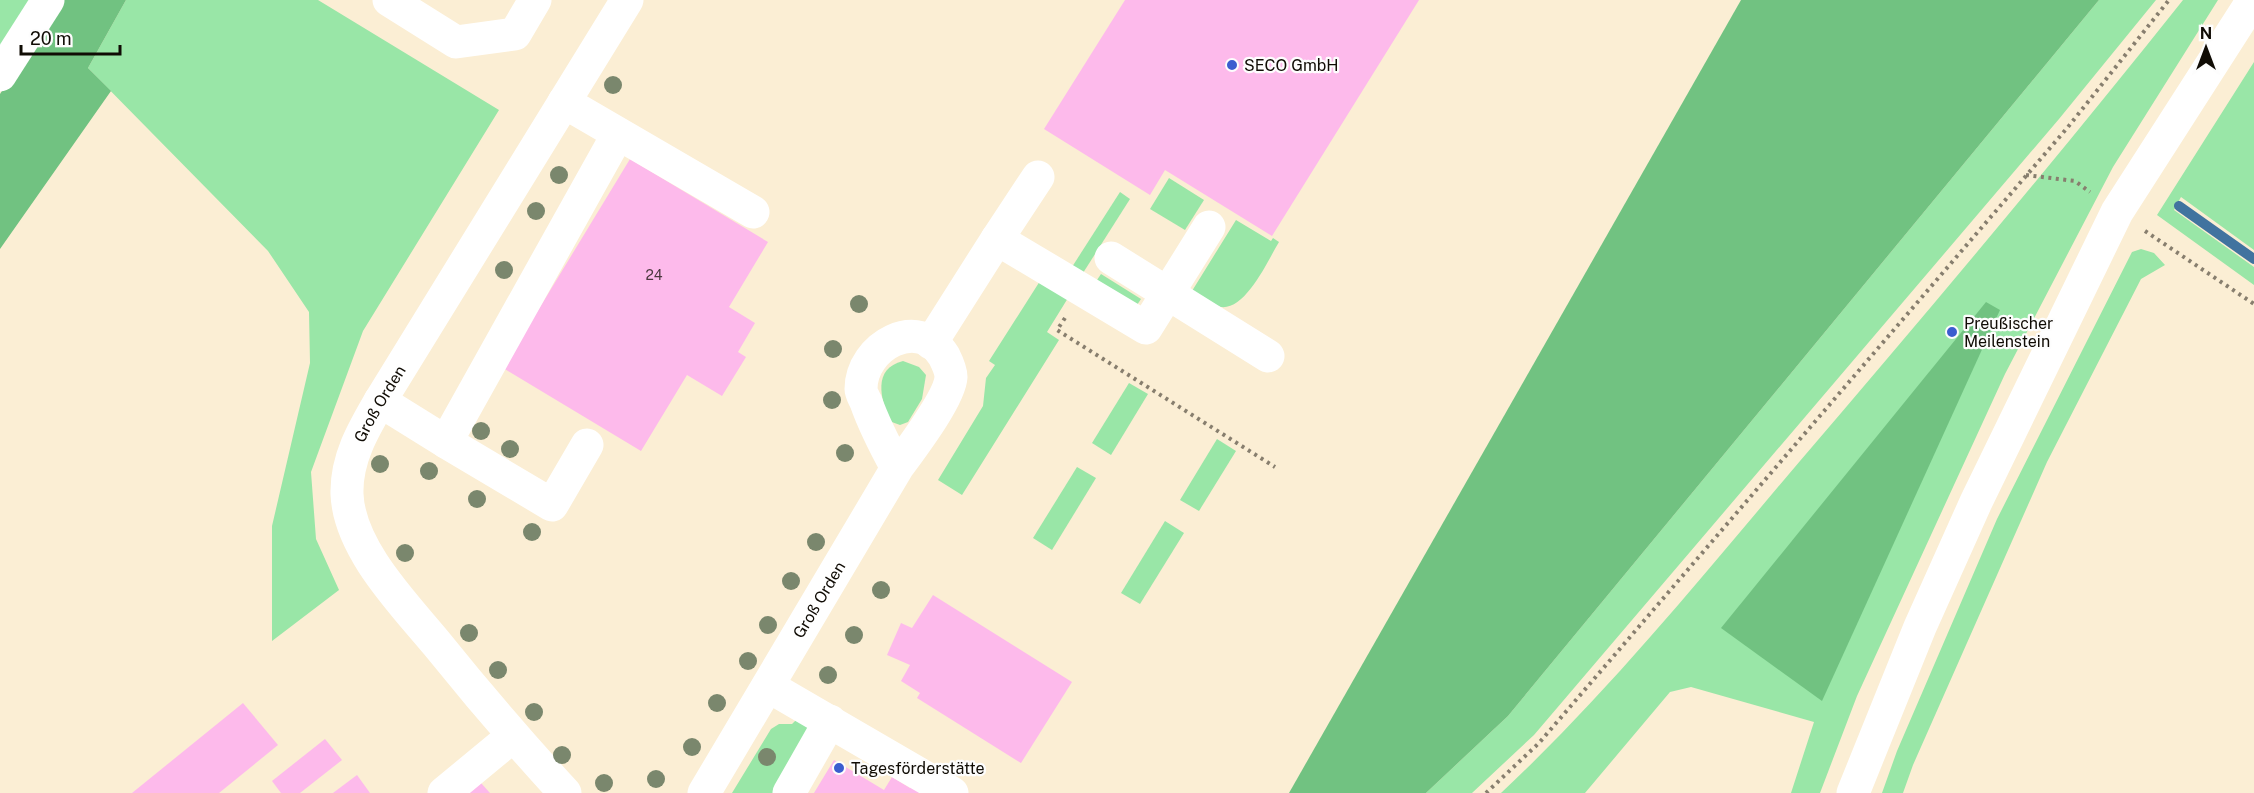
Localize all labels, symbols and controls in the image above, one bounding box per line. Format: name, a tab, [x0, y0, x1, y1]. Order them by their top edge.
scale bar	[21, 18, 120, 56]
north arrow	[2176, 18, 2236, 78]
text: N	[2200, 24, 2212, 43]
text: 20 m	[30, 28, 72, 49]
place label: SECO GmbH	[1244, 56, 1338, 75]
marker: SECO GmbH	[1225, 58, 1239, 72]
house number: 24	[645, 267, 663, 283]
place label: Preußischer Meilenstein	[1964, 314, 2053, 351]
marker: Preußischer Meilenstein	[1945, 325, 1959, 339]
street label: Groß Orden	[350, 362, 409, 445]
street label: Groß Orden	[789, 558, 849, 641]
place label: Tagesförderstätte	[851, 759, 985, 778]
marker: Tagesförderstätte	[832, 761, 846, 775]

